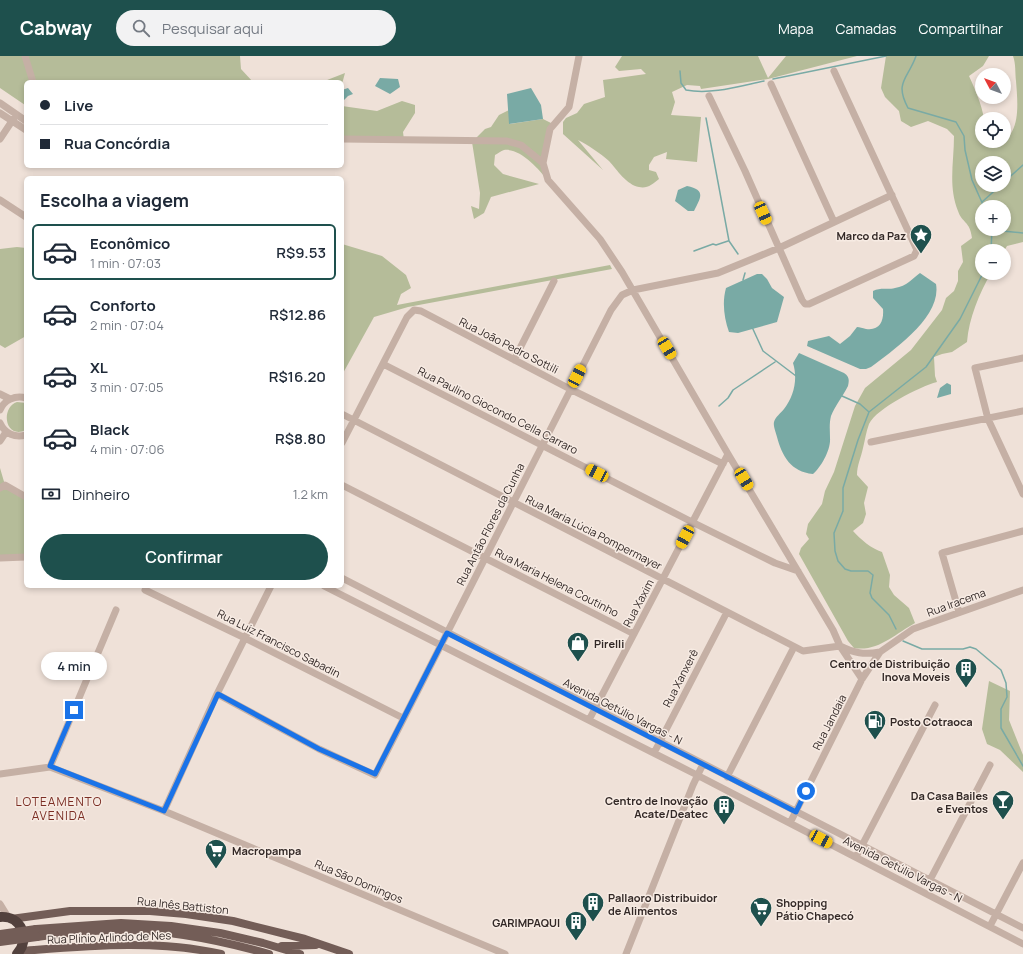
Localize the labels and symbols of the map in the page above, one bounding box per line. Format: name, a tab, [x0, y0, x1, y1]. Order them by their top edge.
north arrow	[975, 68, 1011, 104]
car	[753, 200, 773, 226]
place icon: Marco da Paz	[908, 222, 934, 255]
place label: Marco da Paz	[836, 228, 906, 243]
street label: Rua João Pedro Sottili	[457, 313, 561, 377]
car	[656, 335, 678, 361]
street label: Rua Paulino Giocondo Cella Carraro	[415, 363, 581, 457]
car	[566, 363, 588, 389]
street label: Rua Antão Flores da Cunha	[452, 460, 528, 588]
car	[584, 462, 610, 484]
car	[733, 466, 755, 492]
street label: Rua Maria Lúcia Pompermayer	[523, 491, 665, 573]
car	[674, 524, 696, 550]
street label: Rua Maria Helena Coutinho	[493, 544, 622, 620]
street label: Rua Xaxim	[619, 576, 657, 630]
street label: Rua Iracema	[924, 584, 988, 620]
street label: Rua Luiz Francisco Sabadin	[215, 605, 343, 681]
shop icon: Pirelli	[565, 630, 591, 663]
place label: Pirelli	[594, 636, 624, 651]
street label: Rua Xanxerê	[659, 646, 701, 710]
callout: 4 min	[41, 652, 107, 680]
place label: Centro de Distribuição Inova Moveis	[830, 656, 950, 684]
building icon: Centro de Distribuição Inova Moveis	[953, 656, 979, 689]
street label: Avenida Getúlio Vargas - N	[561, 674, 685, 748]
street label: Rua Jandaia	[809, 692, 849, 752]
route end	[65, 701, 83, 719]
fuel station icon: Posto Cotraoca	[862, 708, 888, 741]
place label: Posto Cotraoca	[890, 714, 973, 729]
route start	[797, 782, 815, 800]
place label: Da Casa Bailes e Eventos	[911, 788, 988, 816]
bar icon: Da Casa Bailes e Eventos	[990, 788, 1016, 821]
district label: LOTEAMENTO AVENIDA	[16, 793, 102, 824]
place label: Centro de Inovação Acate/Deatec	[605, 793, 708, 821]
building icon: Centro de Inovação Acate/Deatec	[711, 793, 737, 826]
car	[808, 828, 834, 850]
street label: Avenida Getúlio Vargas - N	[841, 832, 965, 906]
supermarket icon: Macropampa	[203, 837, 229, 870]
place label: Macropampa	[232, 843, 301, 858]
street label: Rua São Domingos	[313, 856, 406, 906]
building icon: Pallaoro Distribuidor de Alimentos	[580, 890, 606, 923]
place label: Pallaoro Distribuidor de Alimentos	[608, 890, 718, 918]
street label: Rua Inês Battiston	[137, 893, 229, 917]
supermarket icon: Shopping Pátio Chapecó	[748, 895, 774, 928]
place label: Shopping Pátio Chapecó	[776, 895, 854, 923]
building icon: GARIMPAQUI	[563, 909, 589, 942]
place label: GARIMPAQUI	[492, 915, 560, 930]
street label: Rua Plínio Arlindo de Nes	[47, 927, 171, 947]

